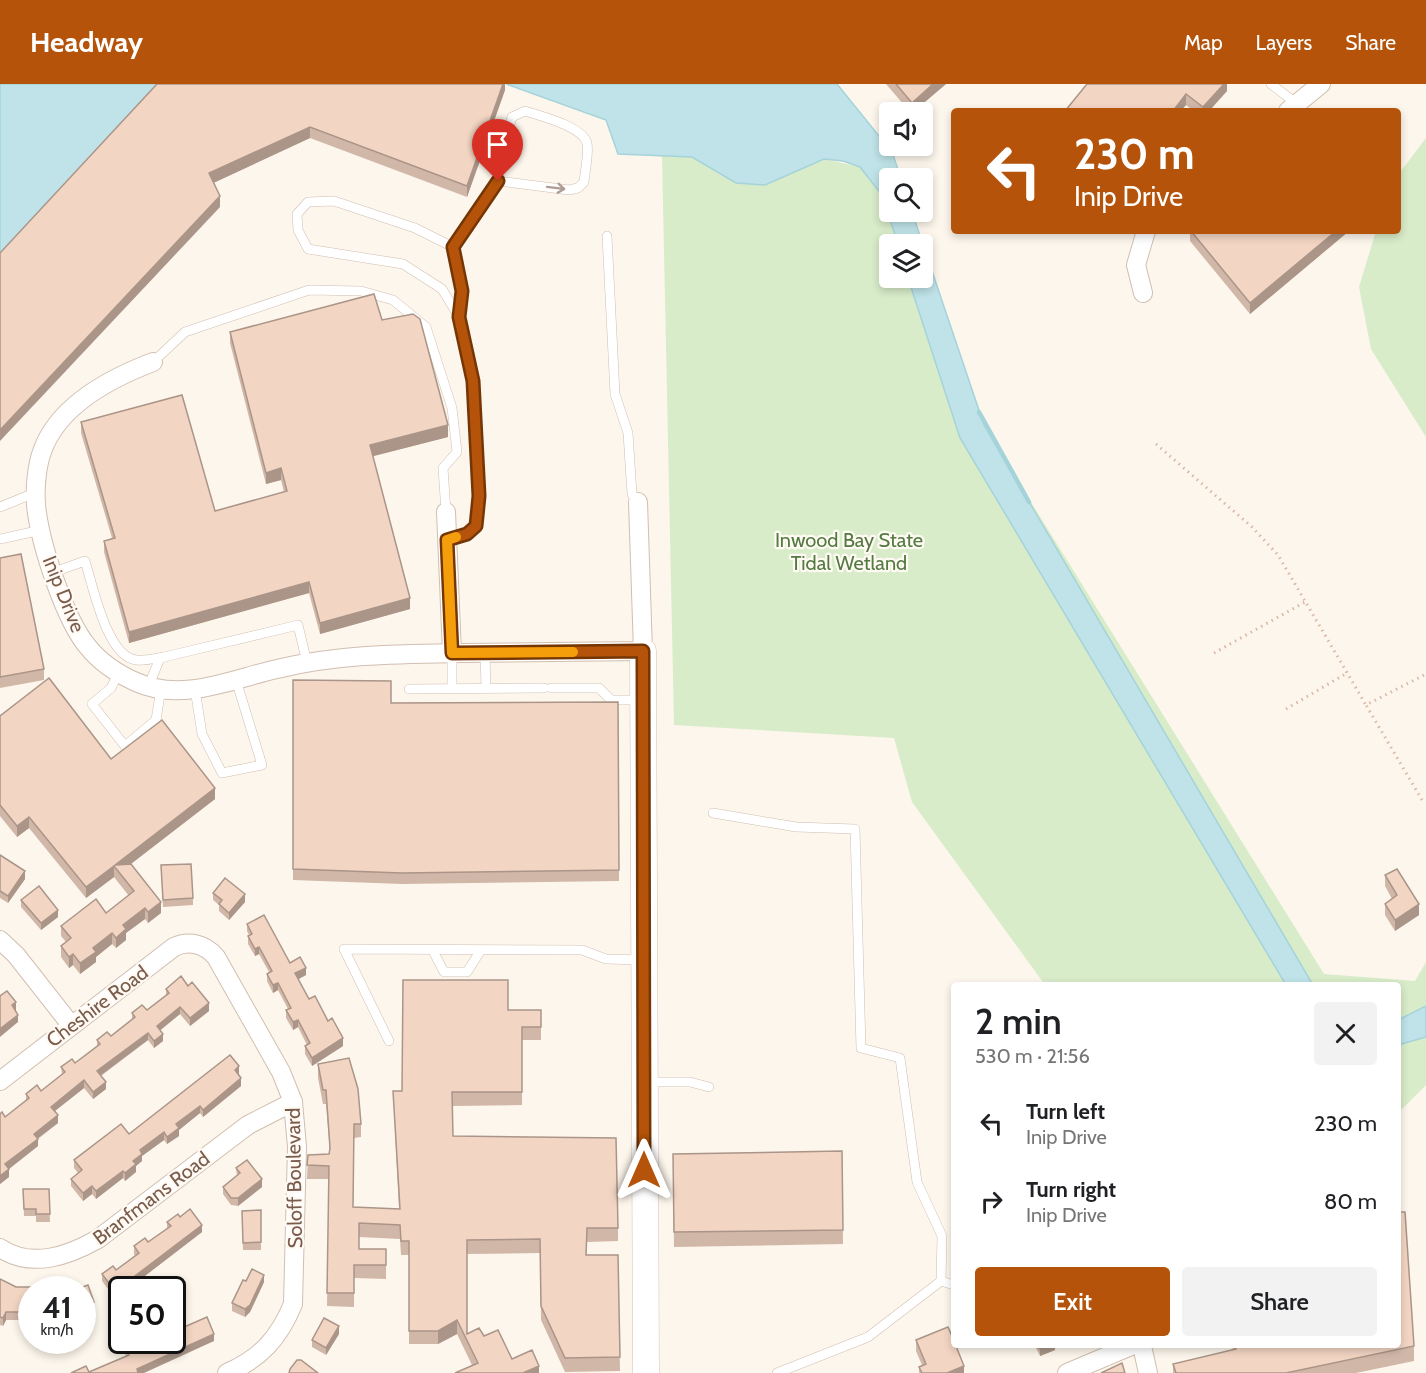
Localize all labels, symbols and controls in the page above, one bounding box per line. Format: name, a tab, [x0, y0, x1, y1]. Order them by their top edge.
text: Headway	[30, 25, 143, 59]
text: Map	[1184, 30, 1223, 55]
text: Layers	[1256, 30, 1312, 55]
text: Share	[1345, 30, 1396, 55]
map controls	[879, 102, 933, 288]
button: sound	[879, 102, 933, 156]
pin	[472, 119, 523, 181]
icon: arrive	[481, 128, 514, 161]
text: 230 m	[1074, 128, 1194, 180]
icon: left	[975, 132, 1053, 210]
button: search	[879, 168, 933, 222]
text: Inip Drive	[1074, 180, 1183, 213]
one-way arrow	[545, 183, 565, 194]
button: layers	[879, 234, 933, 288]
park label: Inwood Bay State Tidal Wetland	[775, 528, 923, 575]
street label: Inip Drive	[38, 552, 90, 636]
street label: Cheshire Road	[41, 960, 153, 1052]
text: 2 min	[975, 999, 1062, 1043]
button: close	[1314, 1002, 1377, 1065]
text: 530 m · 21:56	[975, 1044, 1090, 1068]
text: Turn left	[1026, 1098, 1105, 1125]
street label: Soloff Boulevard	[281, 1107, 307, 1249]
icon: left	[975, 1107, 1008, 1140]
text: 230 m	[1314, 1110, 1377, 1137]
text: Inip Drive	[1026, 1125, 1107, 1149]
position arrow	[612, 1138, 676, 1202]
street label: Branfmans Road	[88, 1146, 214, 1250]
text: Turn right	[1026, 1176, 1116, 1203]
icon: right	[975, 1185, 1008, 1218]
text: 80 m	[1324, 1188, 1377, 1215]
text: Inip Drive	[1026, 1203, 1107, 1227]
button: Exit	[975, 1267, 1170, 1336]
button: Share	[1182, 1267, 1377, 1336]
speed limit sign: 50	[108, 1276, 186, 1354]
text: 41	[42, 1289, 72, 1326]
text: km/h	[41, 1321, 73, 1339]

